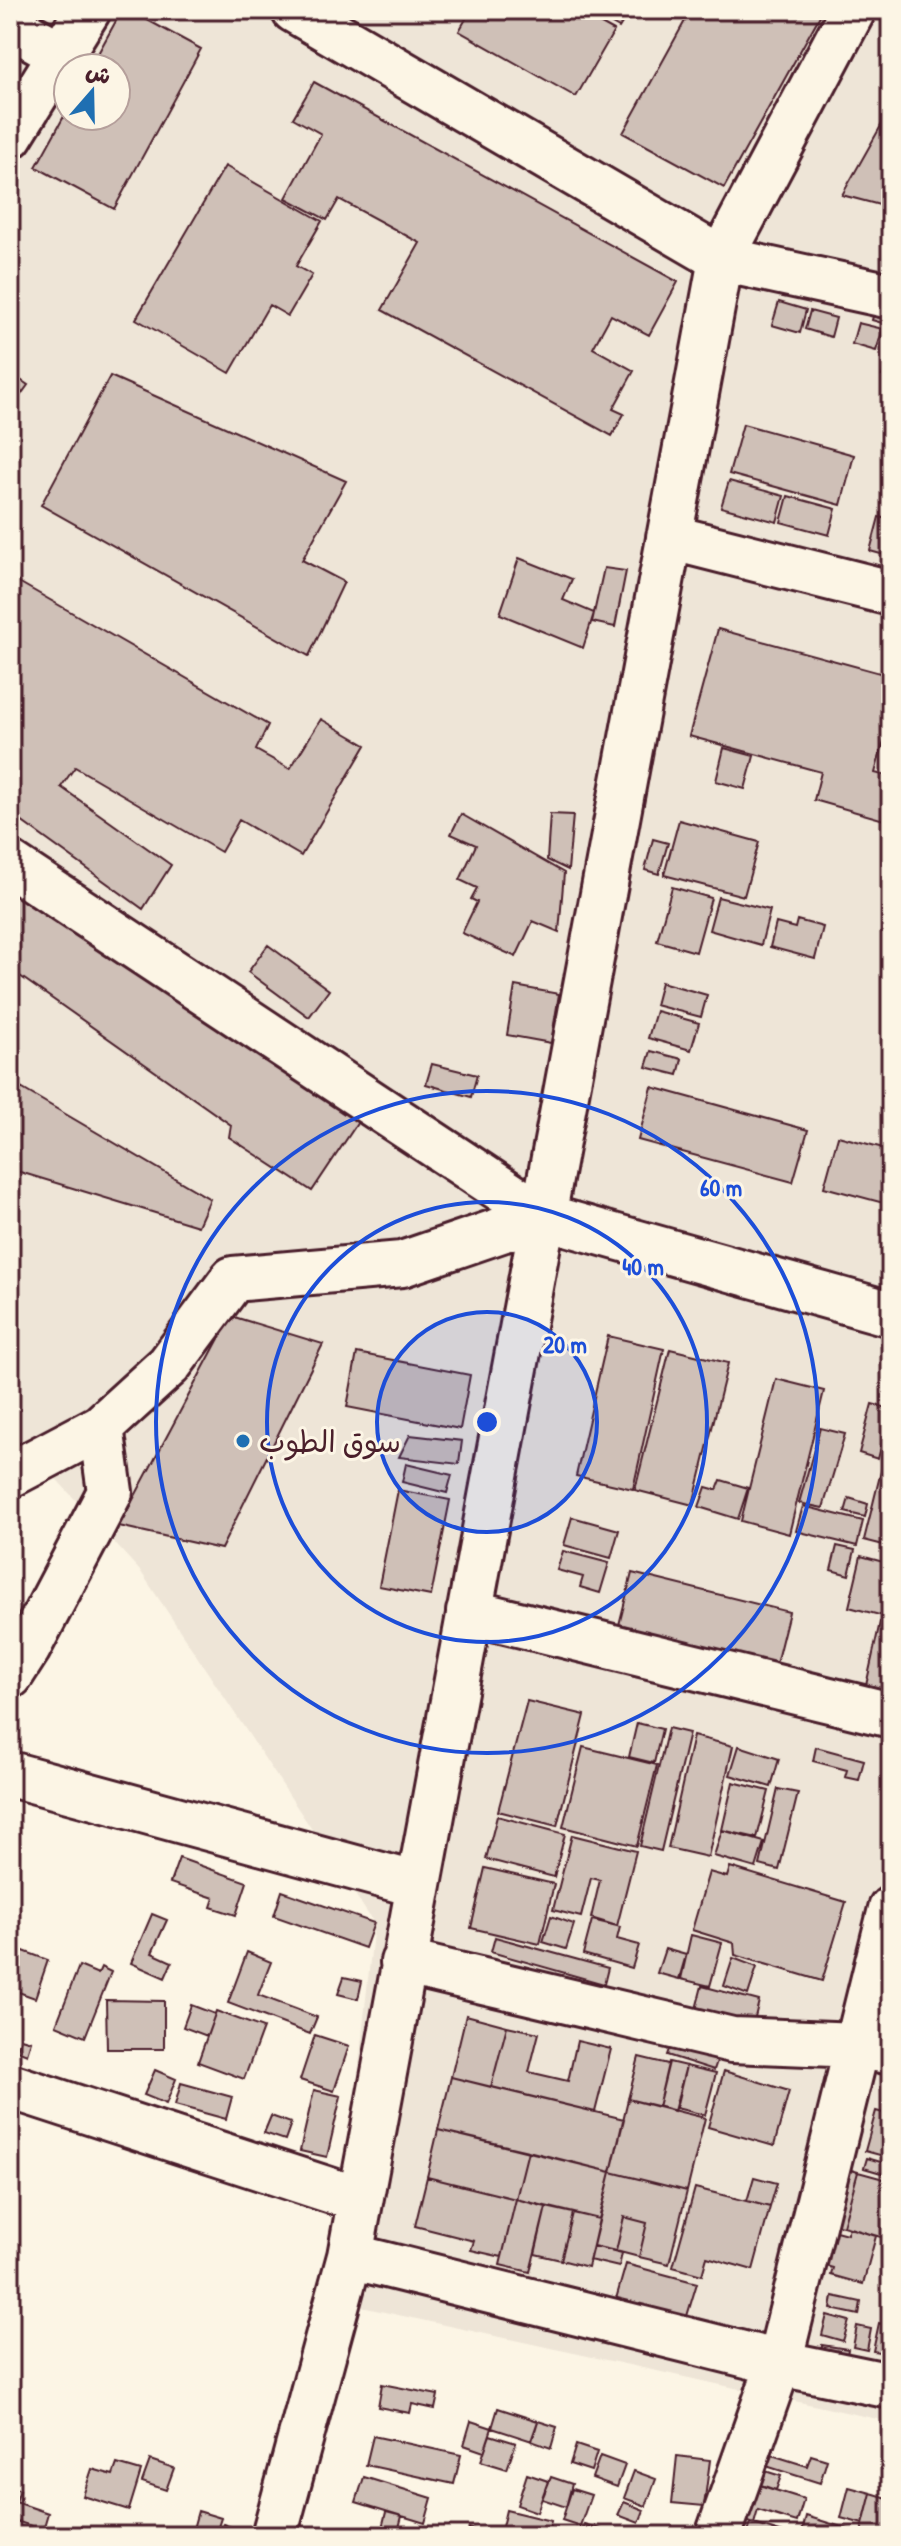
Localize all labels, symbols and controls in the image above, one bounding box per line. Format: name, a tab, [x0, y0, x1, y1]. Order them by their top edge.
north arrow	[52, 52, 132, 132]
text: ش	[82, 55, 115, 91]
text: 60 m	[700, 1171, 742, 1203]
text: 40 m	[622, 1250, 664, 1282]
text: 20 m	[543, 1328, 587, 1360]
centre of rings	[473, 1408, 501, 1436]
place label: سوق الطوب	[259, 1421, 401, 1461]
marker: سوق الطوب	[234, 1432, 252, 1450]

